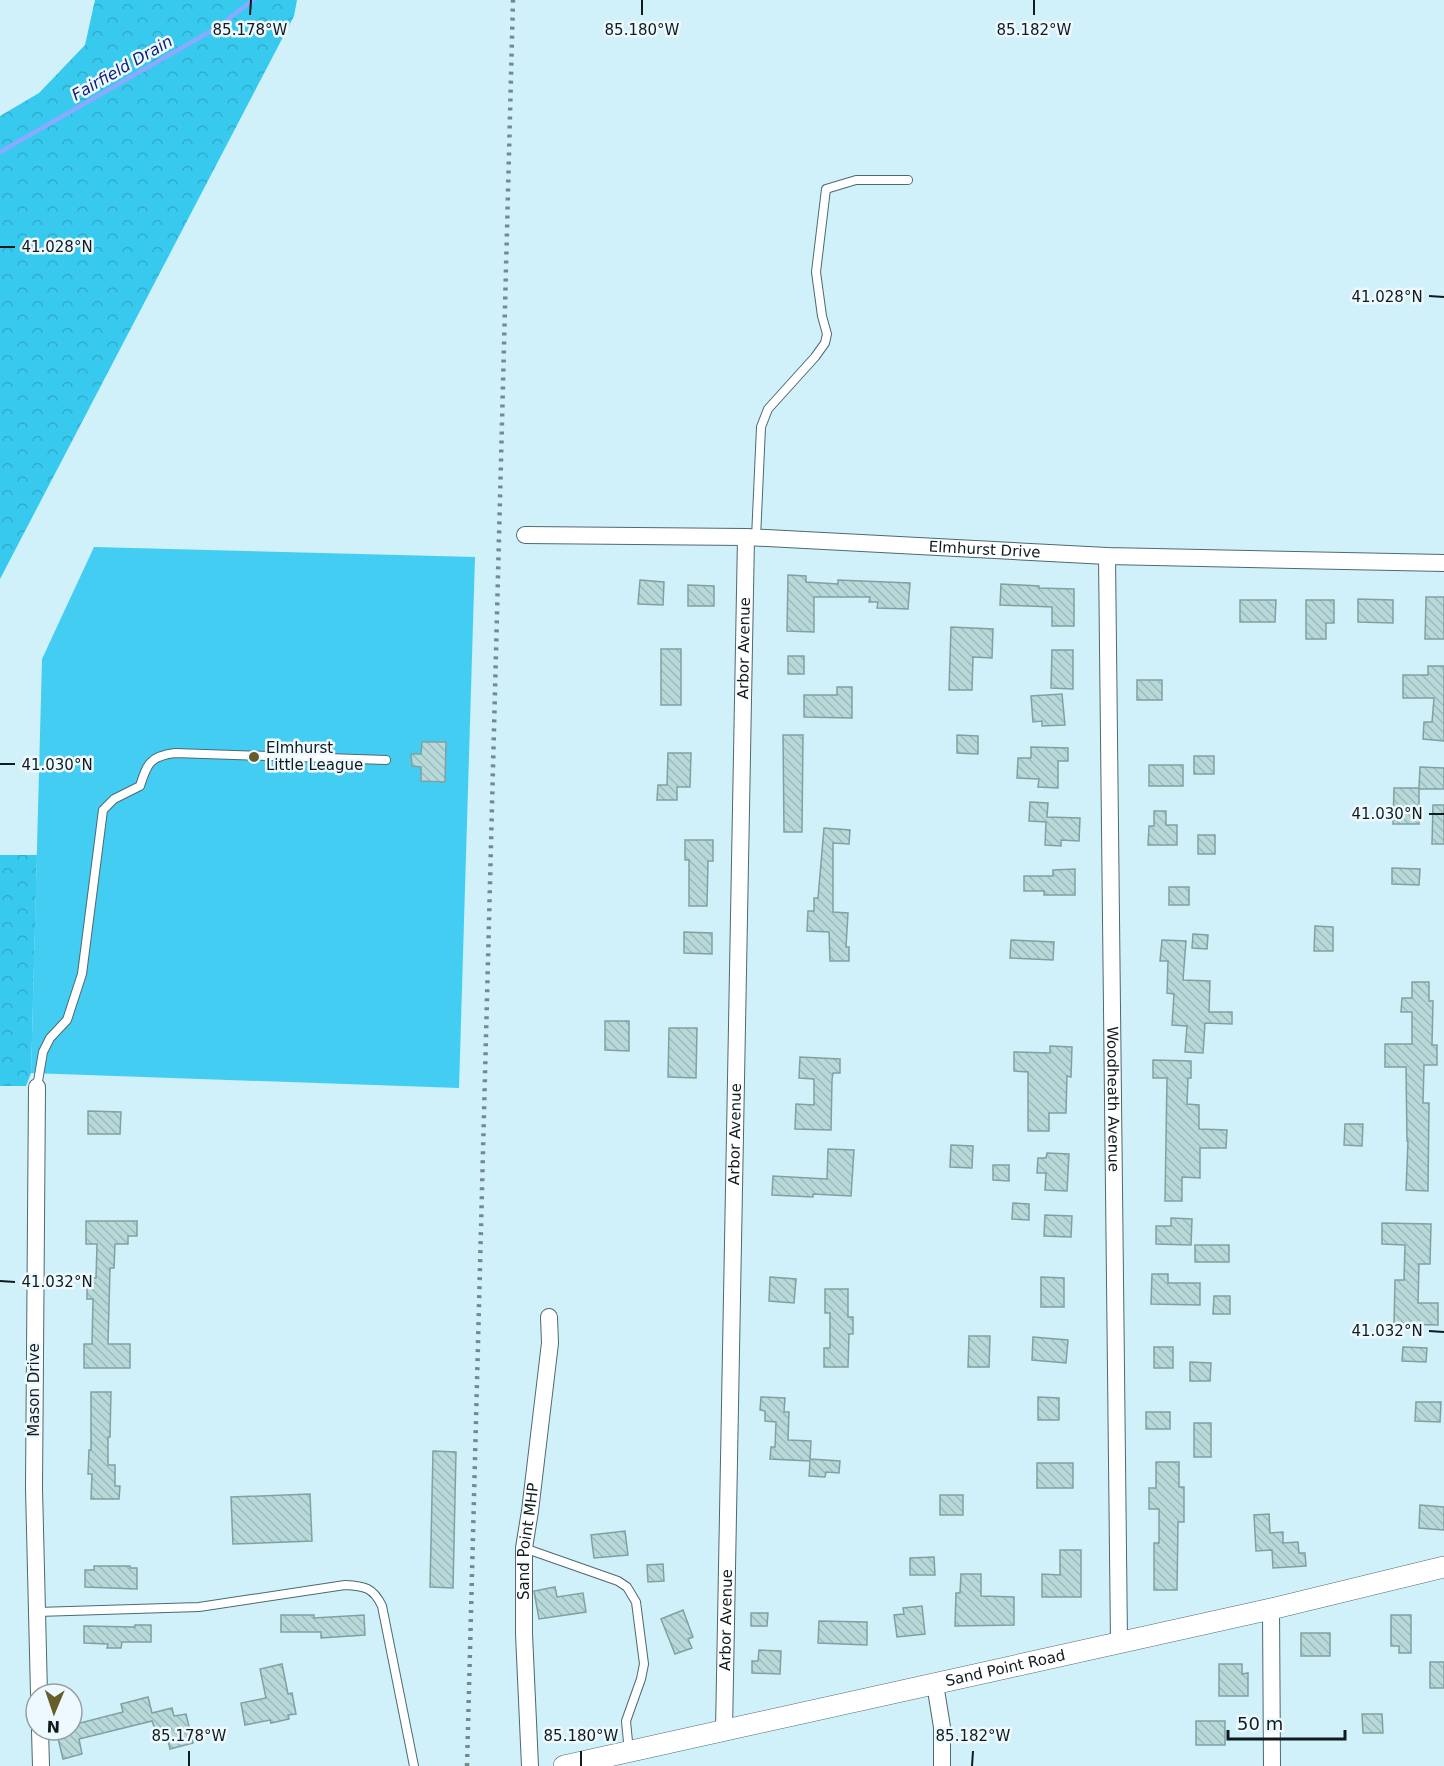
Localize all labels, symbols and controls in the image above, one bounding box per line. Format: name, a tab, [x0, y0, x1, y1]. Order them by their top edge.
text: 85.178°W	[213, 21, 288, 39]
text: 85.180°W	[605, 21, 680, 39]
text: 85.182°W	[997, 21, 1072, 39]
water label: Fairfield Drain	[68, 31, 176, 105]
text: 41.028°N	[21, 238, 93, 256]
text: 41.028°N	[1351, 288, 1423, 306]
street label: Elmhurst Drive	[928, 538, 1041, 561]
street label: Arbor Avenue	[734, 597, 754, 699]
place label: Elmhurst Little League	[266, 739, 363, 774]
marker: Elmhurst Little League	[247, 750, 261, 764]
text: 41.030°N	[21, 756, 93, 774]
text: 41.030°N	[1351, 805, 1423, 823]
street label: Woodheath Avenue	[1103, 1026, 1123, 1172]
street label: Arbor Avenue	[725, 1083, 745, 1185]
text: 41.032°N	[21, 1273, 93, 1291]
text: 41.032°N	[1351, 1322, 1423, 1340]
street label: Mason Drive	[25, 1343, 43, 1437]
street label: Sand Point MHP	[515, 1482, 542, 1600]
street label: Arbor Avenue	[716, 1569, 736, 1671]
street label: Sand Point Road	[944, 1646, 1067, 1690]
north arrow	[24, 1682, 84, 1742]
scale bar	[1228, 1703, 1345, 1741]
text: 50 m	[1237, 1713, 1283, 1734]
text: N	[46, 1717, 61, 1736]
text: 85.178°W	[152, 1727, 227, 1745]
text: 85.180°W	[544, 1727, 619, 1745]
text: 85.182°W	[936, 1727, 1011, 1745]

